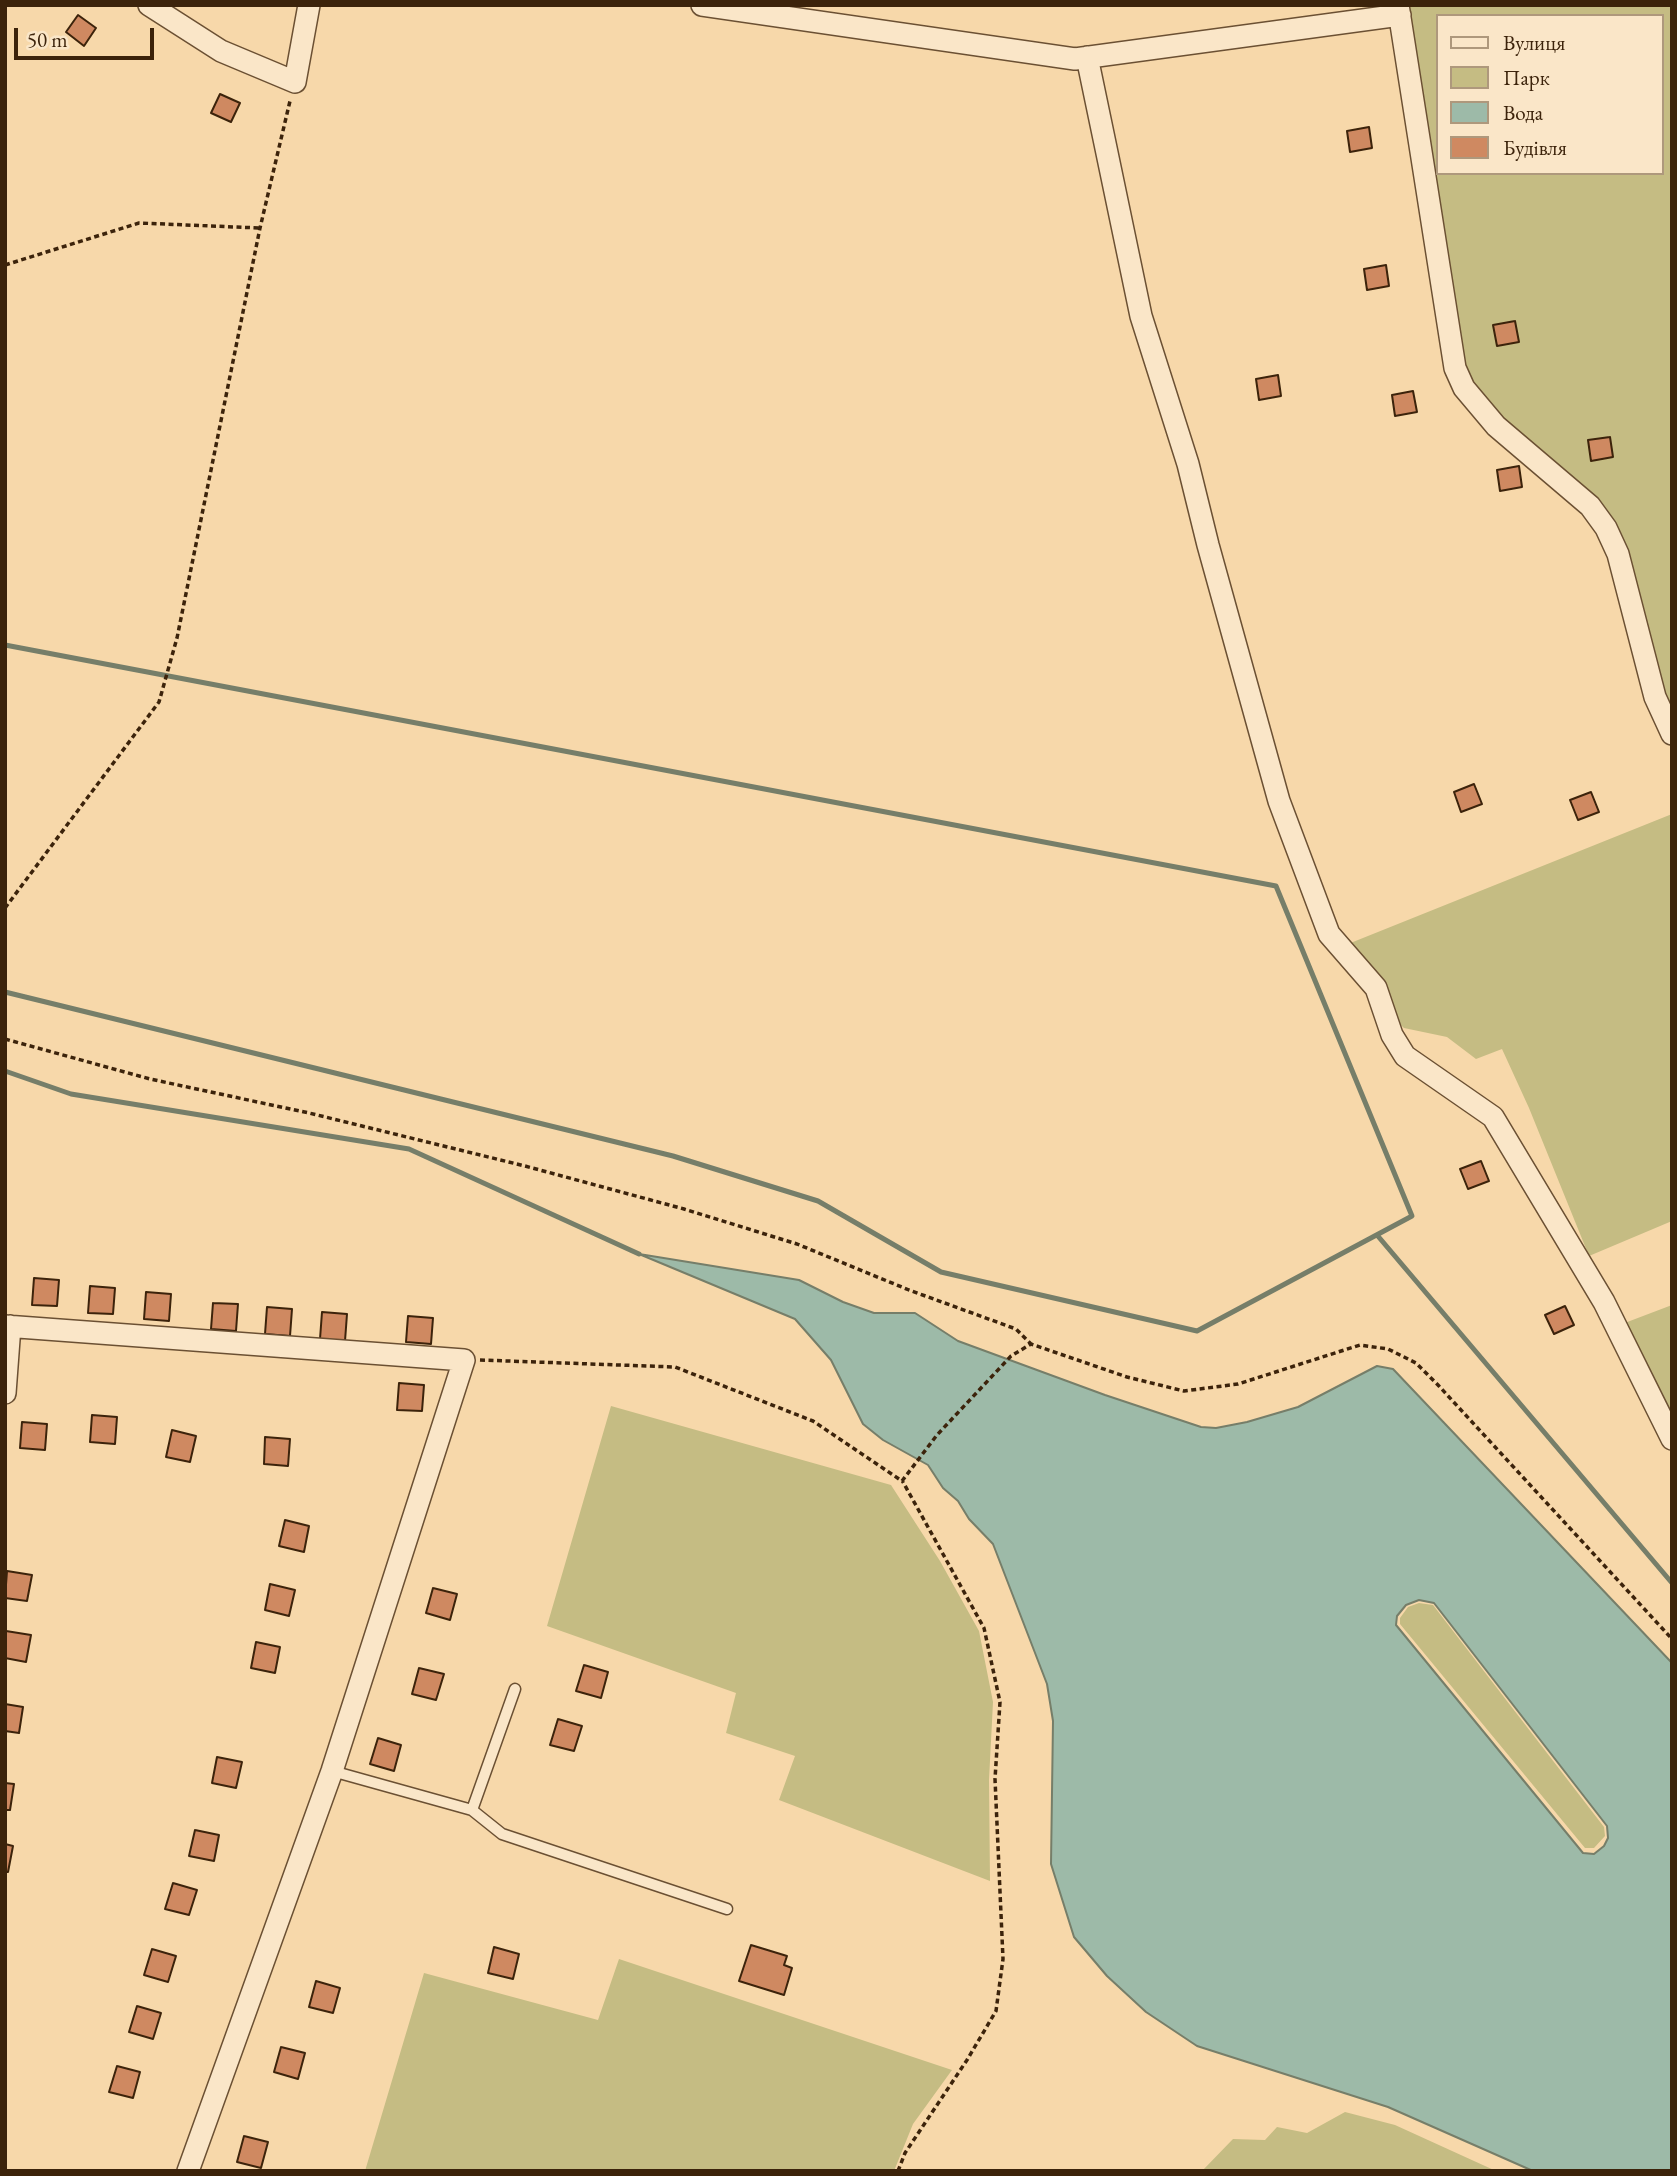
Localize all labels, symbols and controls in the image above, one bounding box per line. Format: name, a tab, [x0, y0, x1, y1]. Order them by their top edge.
scale bar	[18, 14, 158, 58]
legend	[1436, 14, 1663, 175]
text: 50 m	[27, 26, 68, 53]
text: Вулиця	[1503, 29, 1565, 56]
text: Парк	[1503, 64, 1550, 91]
text: Вода	[1503, 99, 1543, 126]
text: Будівля	[1503, 134, 1567, 161]

